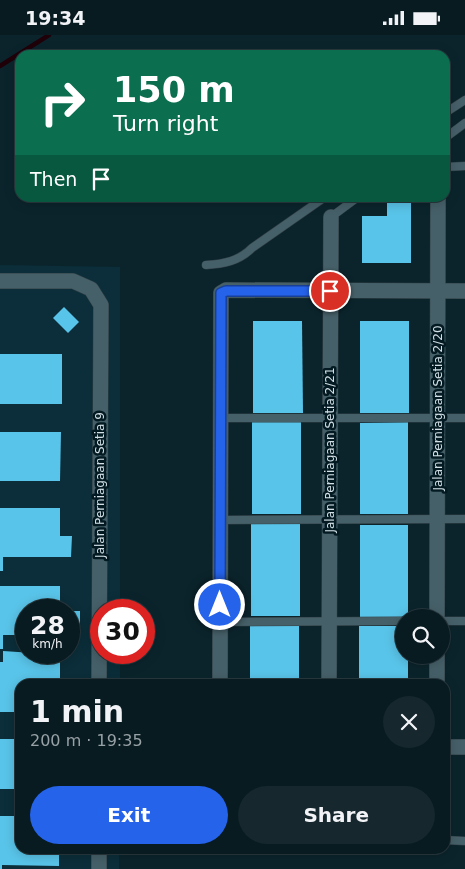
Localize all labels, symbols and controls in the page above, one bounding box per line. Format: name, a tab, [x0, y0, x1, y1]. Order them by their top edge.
text: 19:34	[25, 7, 85, 29]
icon: right	[30, 70, 95, 135]
text: 150 m	[113, 70, 235, 110]
text: Turn right	[113, 111, 218, 136]
icon: arrive	[87, 165, 115, 193]
text: Then	[30, 168, 77, 190]
pin	[309, 270, 351, 312]
icon: arrive	[316, 277, 344, 305]
street label: Jalan Perniagaan Setia 2/20	[431, 325, 445, 492]
street label: Jalan Perniagaan Setia 2/21	[323, 367, 337, 534]
street label: Jalan Perniagaan Setia 9	[93, 412, 107, 559]
position arrow	[193, 578, 245, 630]
speed limit sign: 30	[90, 599, 155, 664]
map controls	[395, 609, 450, 664]
button: search	[395, 609, 450, 664]
text: 28	[30, 611, 65, 640]
text: km/h	[32, 637, 63, 651]
text: 1 min	[30, 694, 124, 729]
button: close	[383, 696, 435, 748]
text: 200 m · 19:35	[30, 731, 143, 750]
button: Exit	[30, 786, 228, 844]
button: Share	[238, 786, 435, 844]

